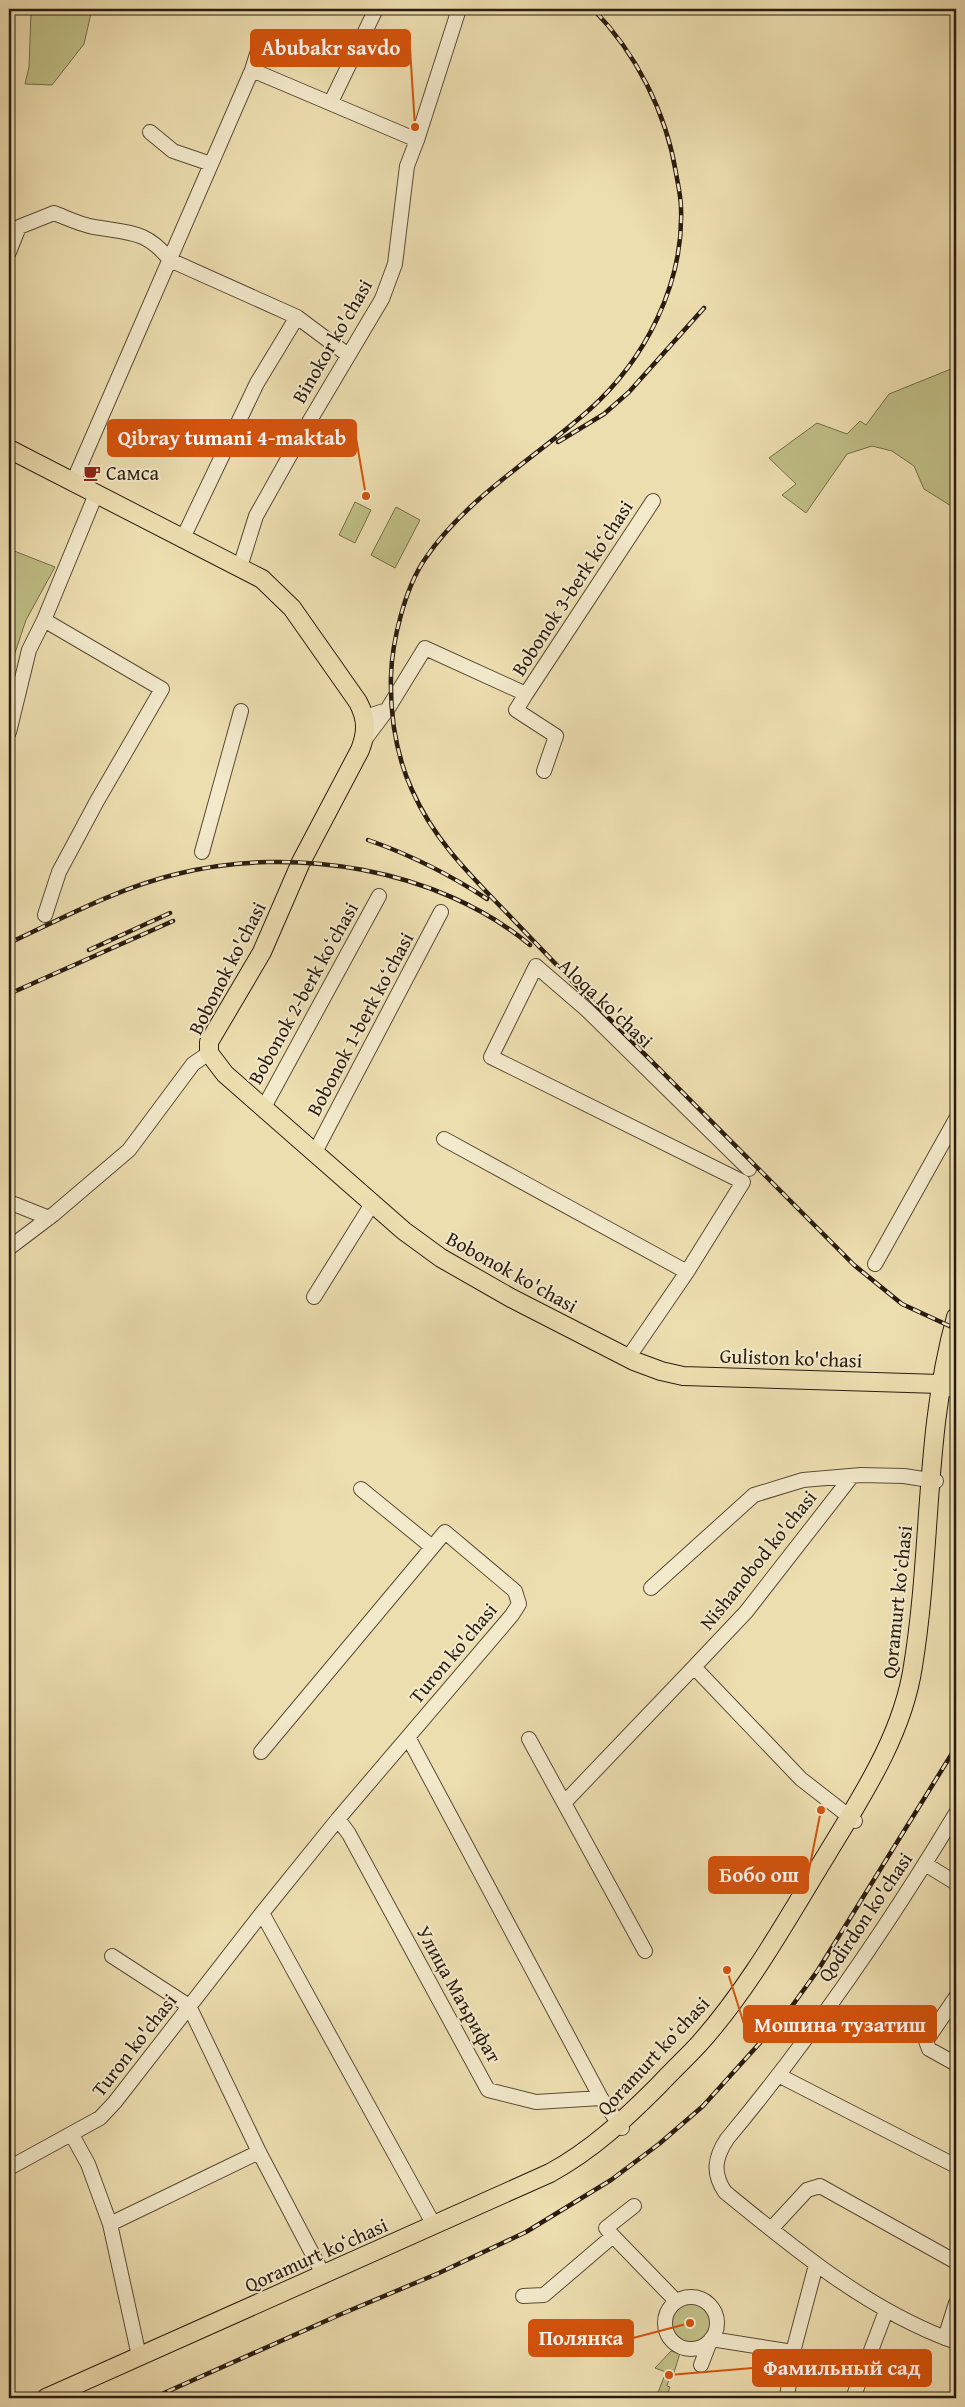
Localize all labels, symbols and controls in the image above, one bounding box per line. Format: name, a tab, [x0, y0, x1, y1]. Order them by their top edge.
callout: Abubakr savdo	[251, 30, 410, 66]
text: Abubakr savdo	[262, 32, 400, 63]
street label: Binokor ko'chasi	[284, 273, 379, 408]
callout: Qibray tumani 4-maktab	[108, 420, 356, 456]
text: Qibray tumani 4-maktab	[118, 422, 346, 453]
place label: Самса	[106, 458, 160, 487]
cafe icon: Самса	[82, 463, 102, 483]
street label: Bobonok 3-berk koʻchasi	[504, 494, 640, 681]
street label: Bobonok ko'chasi	[180, 896, 273, 1039]
street label: Bobonok 2-berk koʻchasi	[240, 896, 365, 1089]
street label: Bobonok 1-berk koʻchasi	[299, 926, 421, 1121]
street label: Aloqa ko'chasi	[552, 951, 660, 1055]
street label: Bobonok ko'chasi	[441, 1223, 583, 1320]
street label: Guliston ko'chasi	[719, 1341, 863, 1374]
street label: Nishanobod ko'chasi	[692, 1483, 823, 1636]
street label: Qoramurt koʻchasi	[874, 1524, 919, 1680]
street label: Turon ko'chasi	[402, 1596, 504, 1709]
street label: Qodirdon ko'chasi	[810, 1846, 919, 1987]
callout: Бобо ош	[709, 1857, 808, 1893]
text: Бобо ош	[719, 1859, 799, 1890]
street label: Улица Маърифат	[410, 1920, 509, 2068]
street label: Turon ko'chasi	[84, 1987, 183, 2102]
street label: Qoramurt koʻchasi	[590, 1989, 716, 2122]
callout: Мошина тузатиш	[744, 2006, 936, 2042]
text: Мошина тузатиш	[754, 2009, 926, 2040]
street label: Qoramurt koʻchasi	[240, 2210, 392, 2299]
callout: Полянка	[529, 2320, 633, 2356]
text: Полянка	[539, 2322, 624, 2353]
callout: Фамильный сад	[753, 2350, 931, 2386]
text: Фамильный сад	[763, 2352, 921, 2383]

